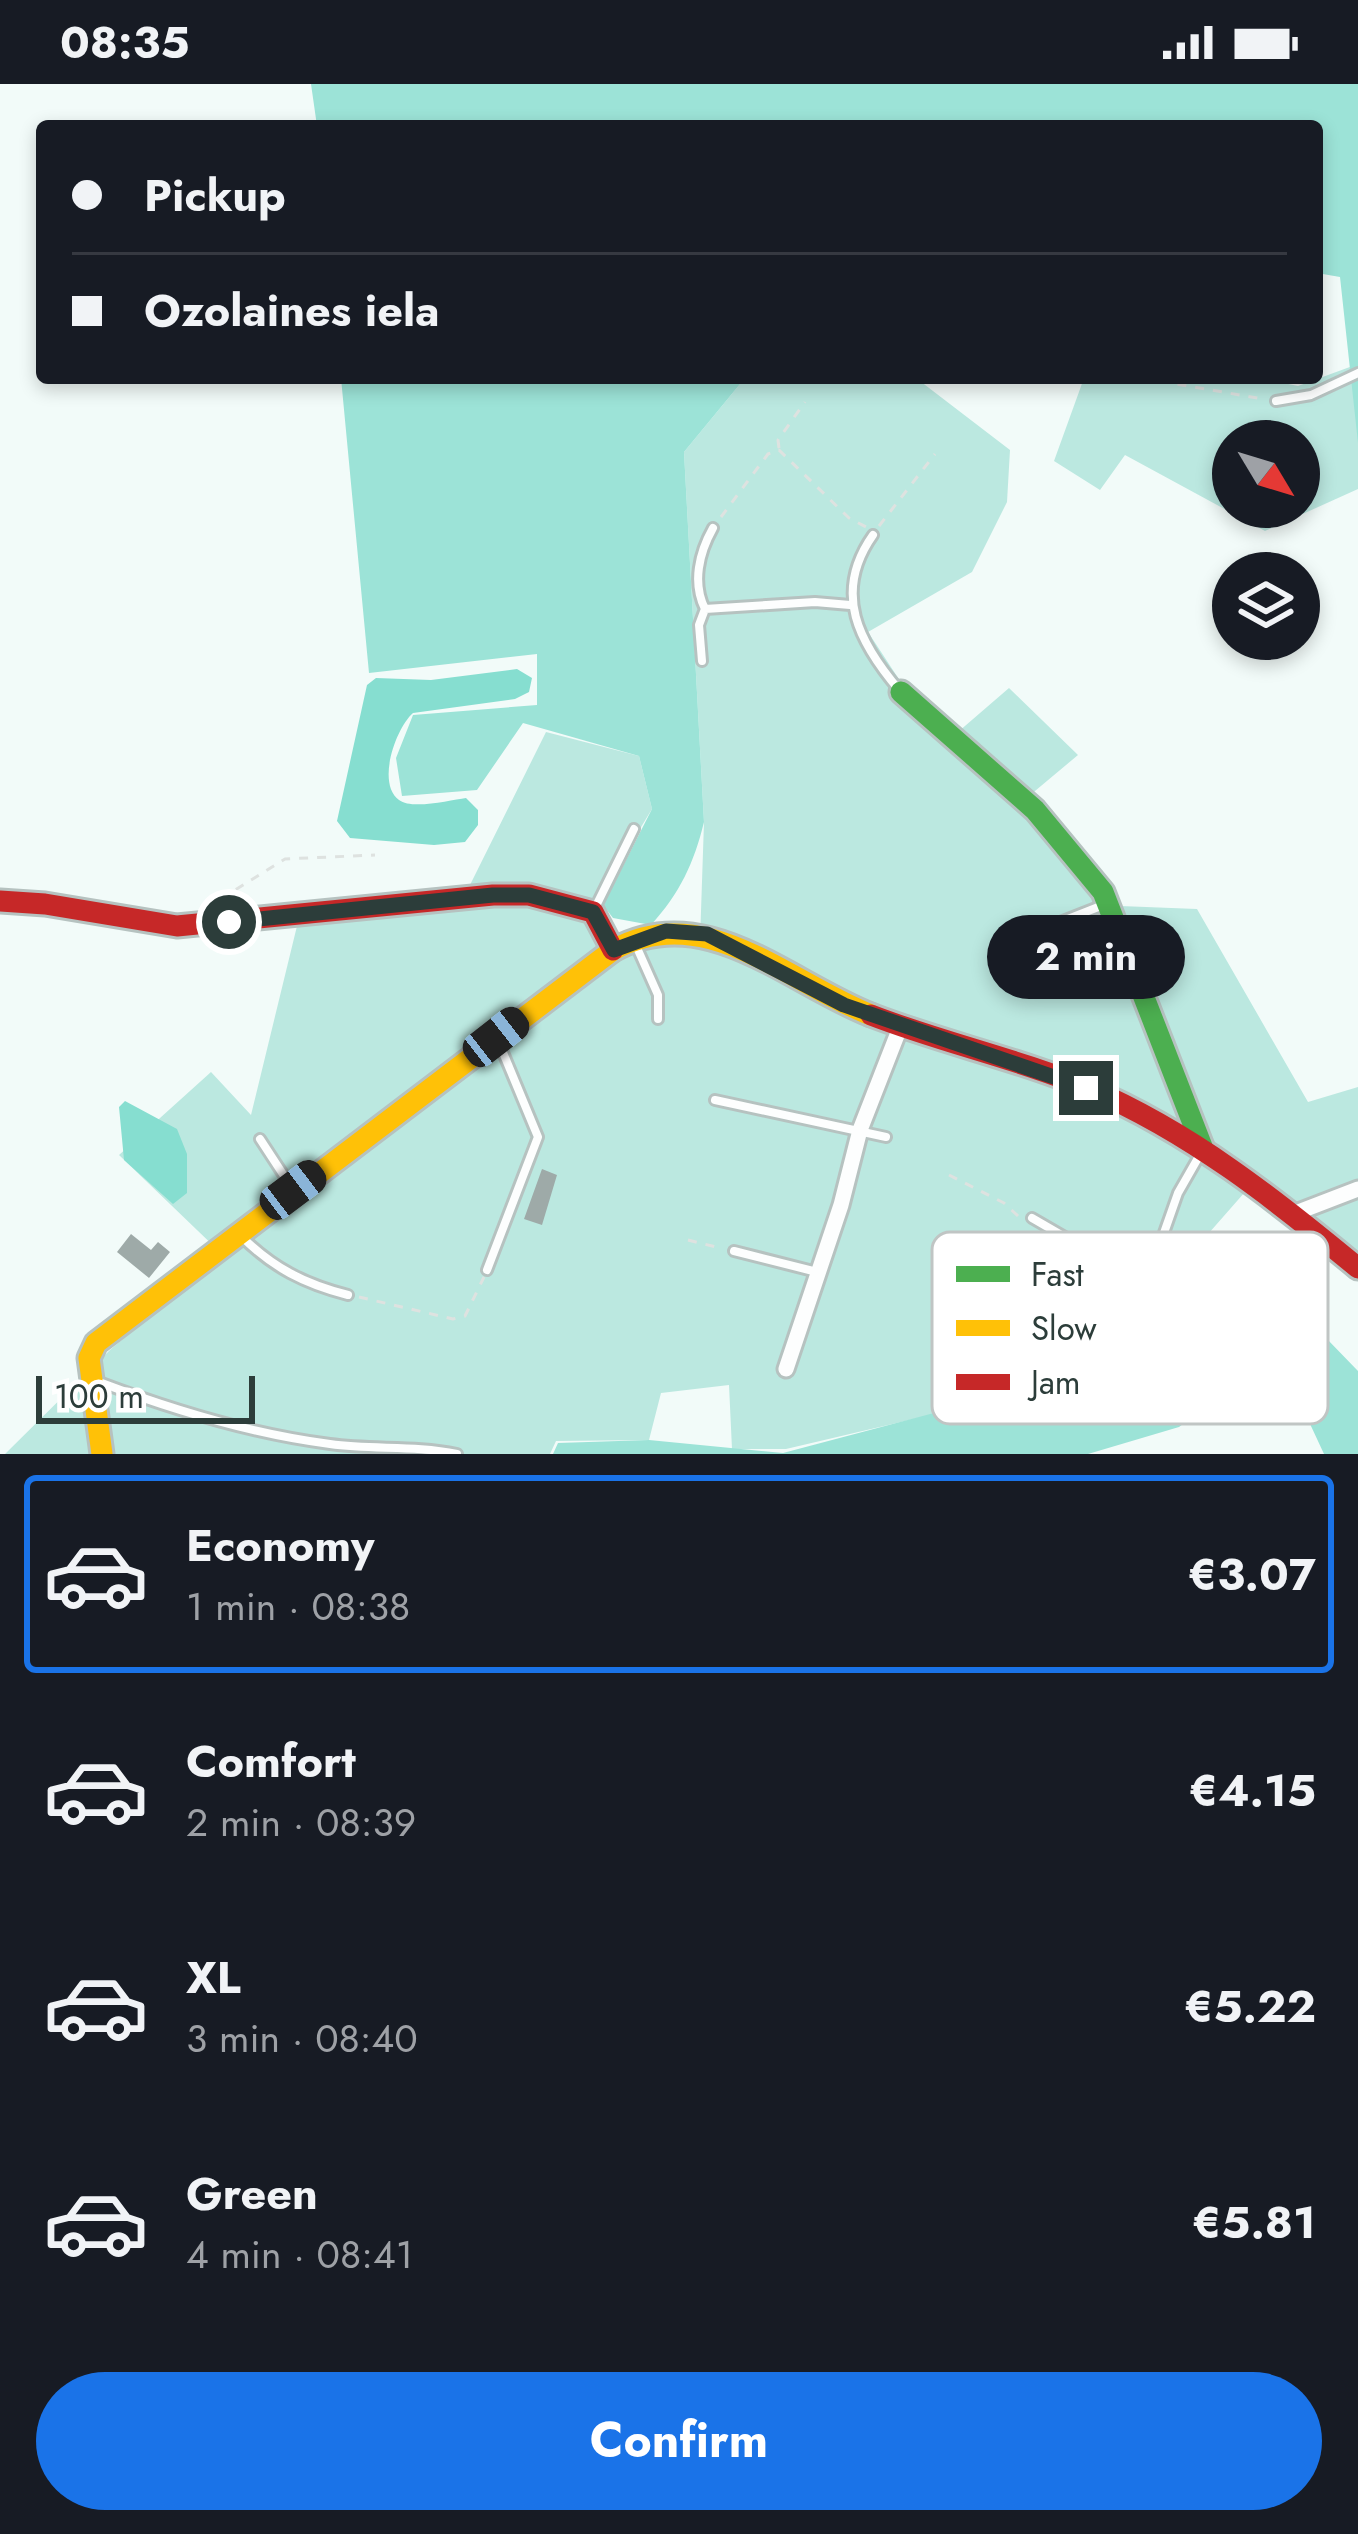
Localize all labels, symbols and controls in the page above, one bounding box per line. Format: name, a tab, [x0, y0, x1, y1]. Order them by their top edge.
text: 08:35	[60, 10, 189, 75]
text: Pickup	[144, 163, 286, 228]
text: Ozolaines iela	[144, 278, 439, 343]
north arrow	[1212, 420, 1320, 528]
map controls	[1212, 420, 1320, 660]
button: layers	[1212, 552, 1320, 660]
route start	[202, 895, 256, 949]
callout: 2 min	[987, 914, 1185, 998]
text: 2 min	[1035, 928, 1137, 985]
car	[457, 1001, 535, 1073]
route end	[1059, 1061, 1113, 1115]
car	[253, 1154, 333, 1226]
legend	[932, 1232, 1328, 1424]
text: Fast	[1031, 1251, 1084, 1298]
text: Slow	[1031, 1305, 1097, 1352]
text: Jam	[1027, 1359, 1081, 1406]
scale bar	[36, 1370, 255, 1423]
text: 100 m	[54, 1373, 144, 1420]
text: Economy	[186, 1513, 374, 1578]
icon: car	[42, 1520, 150, 1628]
text: €3.07	[1188, 1542, 1316, 1607]
text: 1 min · 08:38	[186, 1578, 410, 1635]
text: Comfort	[186, 1729, 356, 1794]
icon: car	[42, 1736, 150, 1844]
text: €4.15	[1189, 1758, 1316, 1823]
text: 2 min · 08:39	[186, 1794, 416, 1851]
text: XL	[186, 1945, 241, 2010]
icon: car	[42, 1952, 150, 2060]
text: €5.22	[1184, 1974, 1316, 2039]
text: 3 min · 08:40	[186, 2010, 418, 2067]
text: Green	[186, 2161, 318, 2226]
icon: car	[42, 2168, 150, 2276]
text: €5.81	[1192, 2190, 1316, 2255]
text: 4 min · 08:41	[186, 2226, 413, 2283]
button: Confirm	[36, 2372, 1322, 2510]

